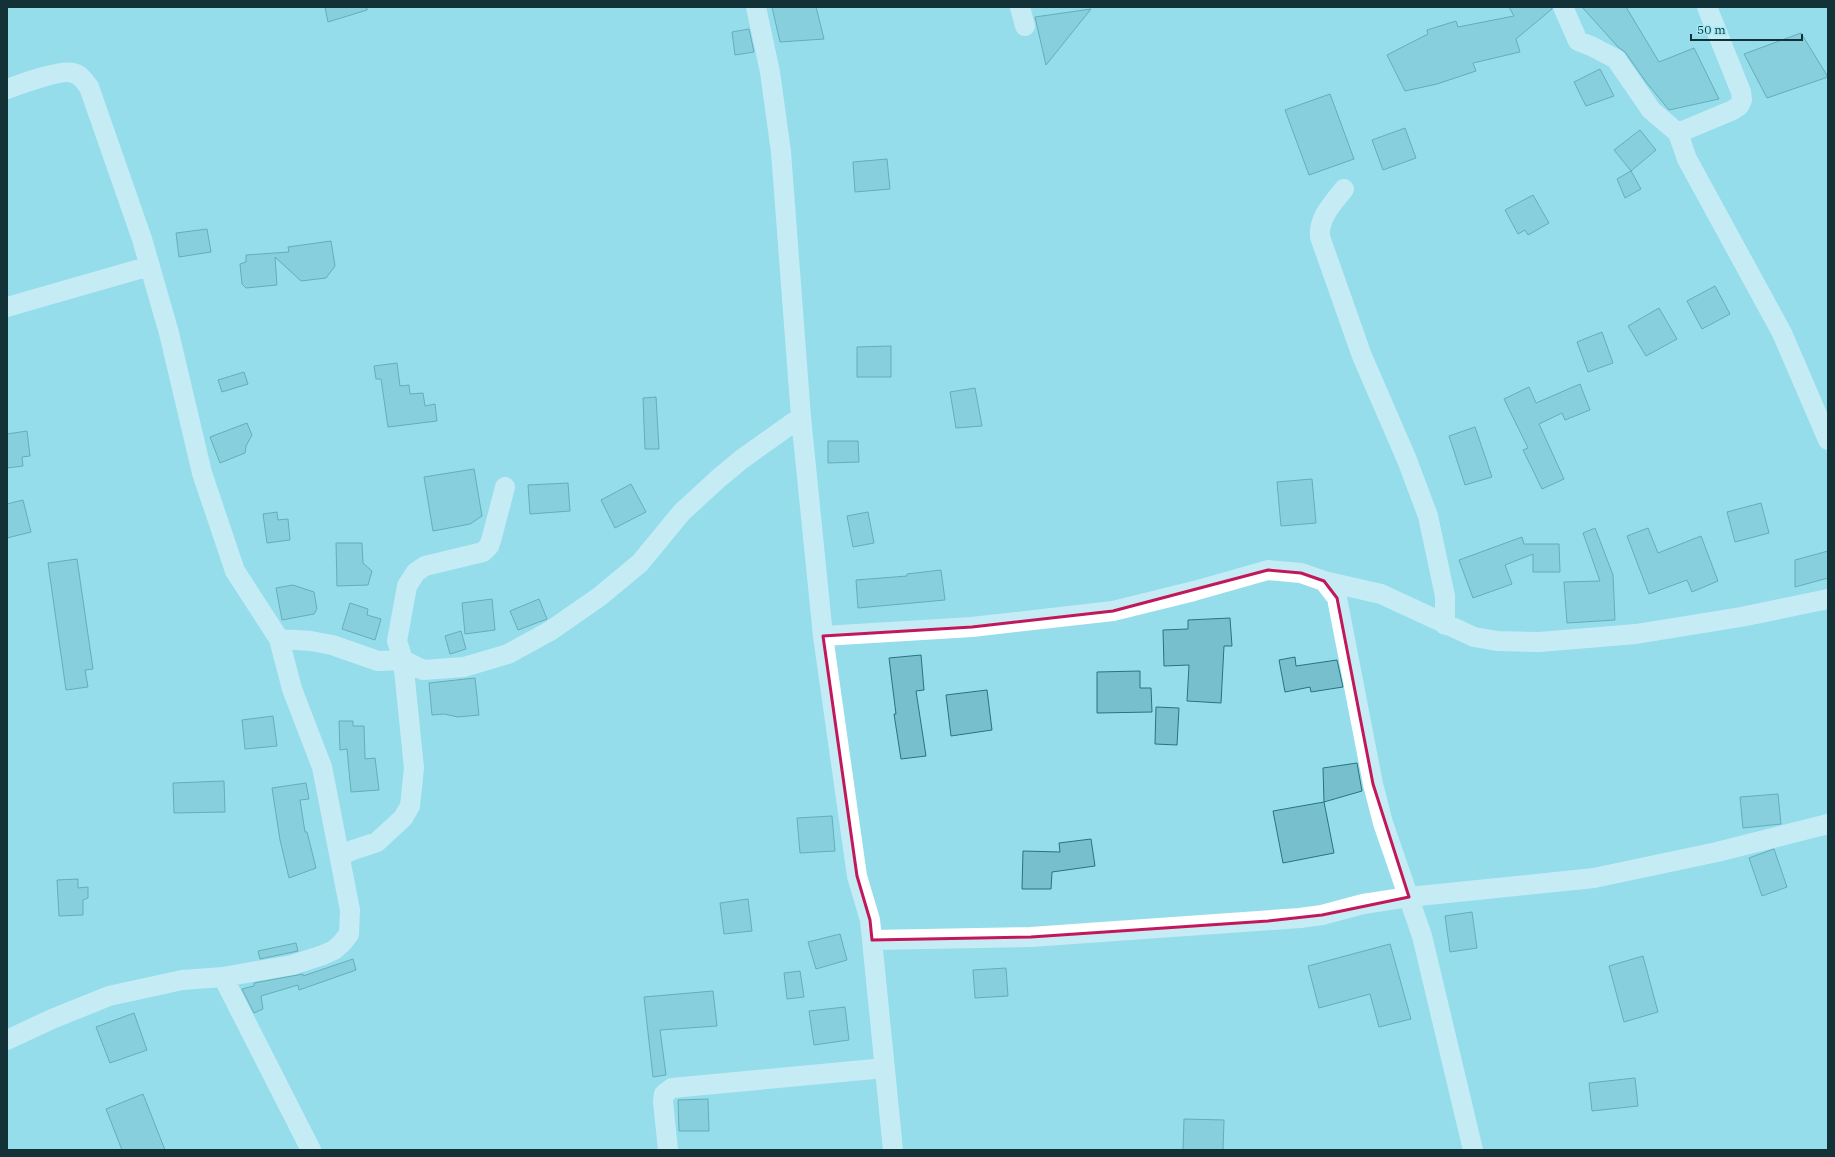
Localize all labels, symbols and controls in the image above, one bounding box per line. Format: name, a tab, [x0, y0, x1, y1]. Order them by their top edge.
scale bar	[1691, 16, 1802, 42]
text: 50 m	[1697, 22, 1726, 37]

